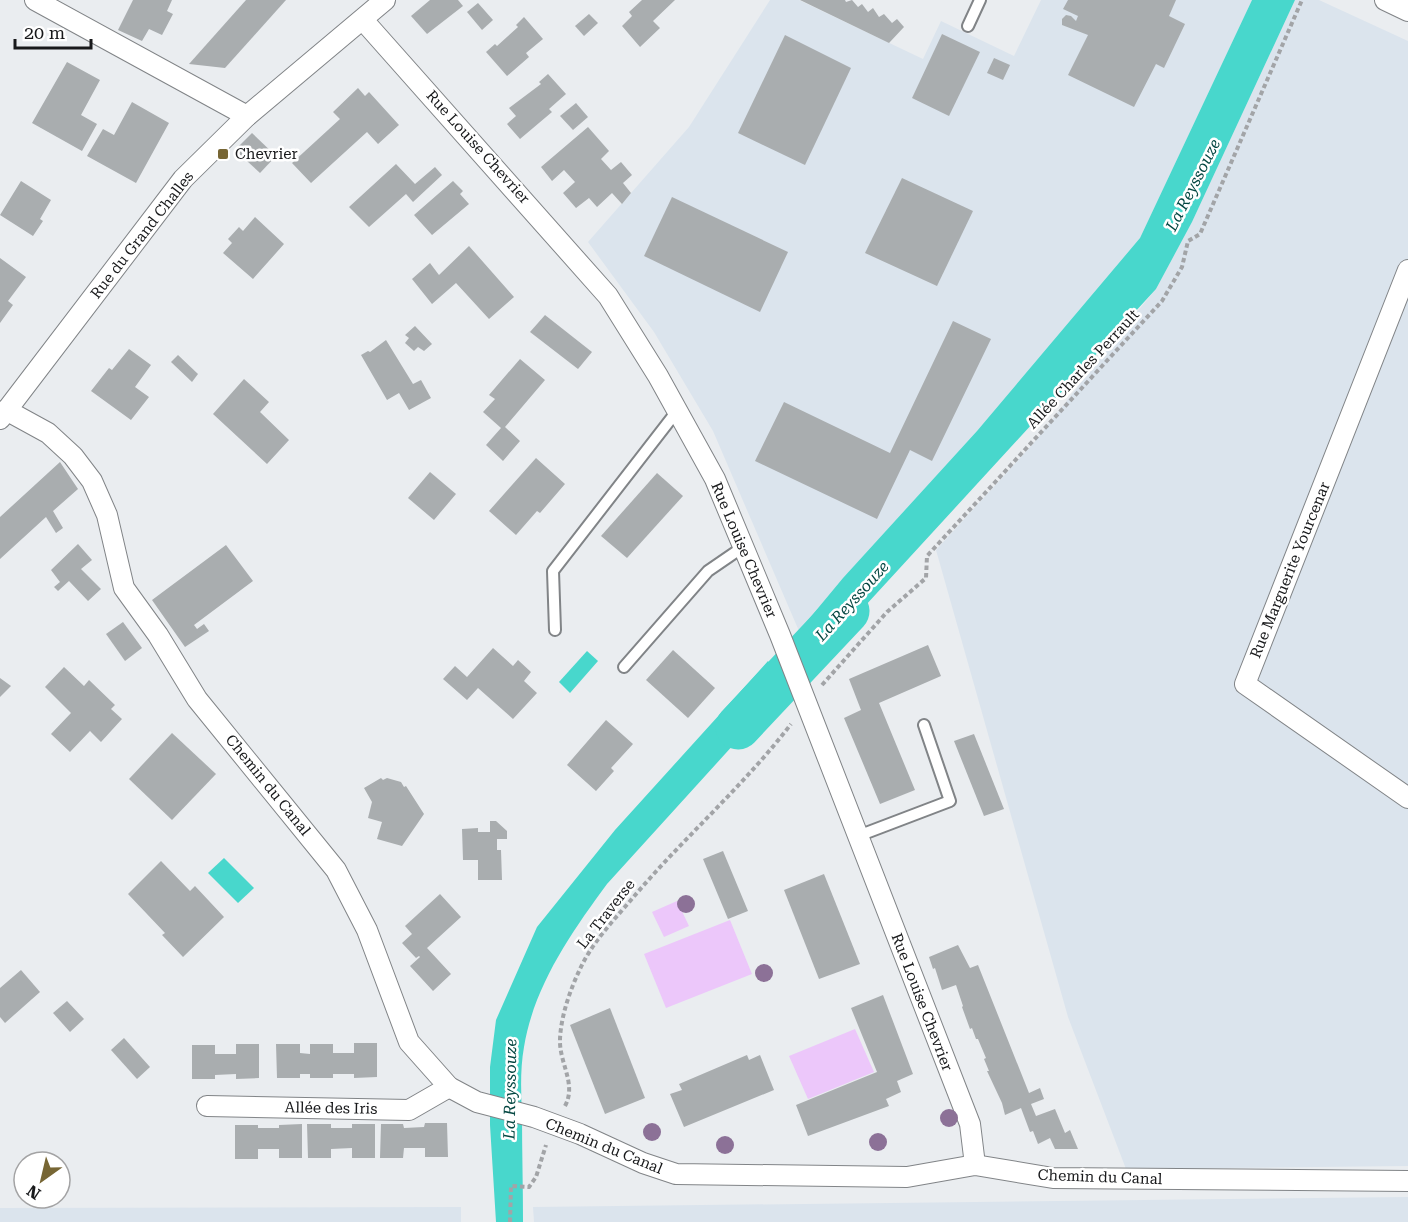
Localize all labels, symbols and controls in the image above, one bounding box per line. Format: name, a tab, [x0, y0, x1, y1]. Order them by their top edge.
scale bar	[15, 12, 92, 50]
text: 20 m	[24, 22, 65, 43]
street label: Rue Louise Chevrier	[422, 87, 534, 207]
water label: La Reyssouze	[1161, 136, 1224, 235]
place label: Chevrier	[235, 145, 298, 163]
marker: Chevrier	[216, 147, 230, 161]
street label: Rue du Grand Challes	[87, 168, 197, 302]
street label: Allée Charles Perrault	[1023, 305, 1143, 432]
street label: Rue Louise Chevrier	[707, 479, 781, 621]
street label: Rue Marguerite Yourcenar	[1246, 479, 1334, 661]
water label: La Reyssouze	[811, 557, 893, 646]
street label: Chemin du Canal	[222, 731, 314, 839]
street label: La Traverse	[573, 876, 639, 952]
street label: Rue Louise Chevrier	[887, 931, 957, 1073]
water label: La Reyssouze	[500, 1039, 520, 1140]
street label: Allée des Iris	[284, 1098, 378, 1118]
street label: Chemin du Canal	[543, 1114, 666, 1178]
north arrow	[12, 1150, 72, 1210]
street label: Chemin du Canal	[1037, 1166, 1163, 1188]
text: N	[23, 1181, 44, 1203]

